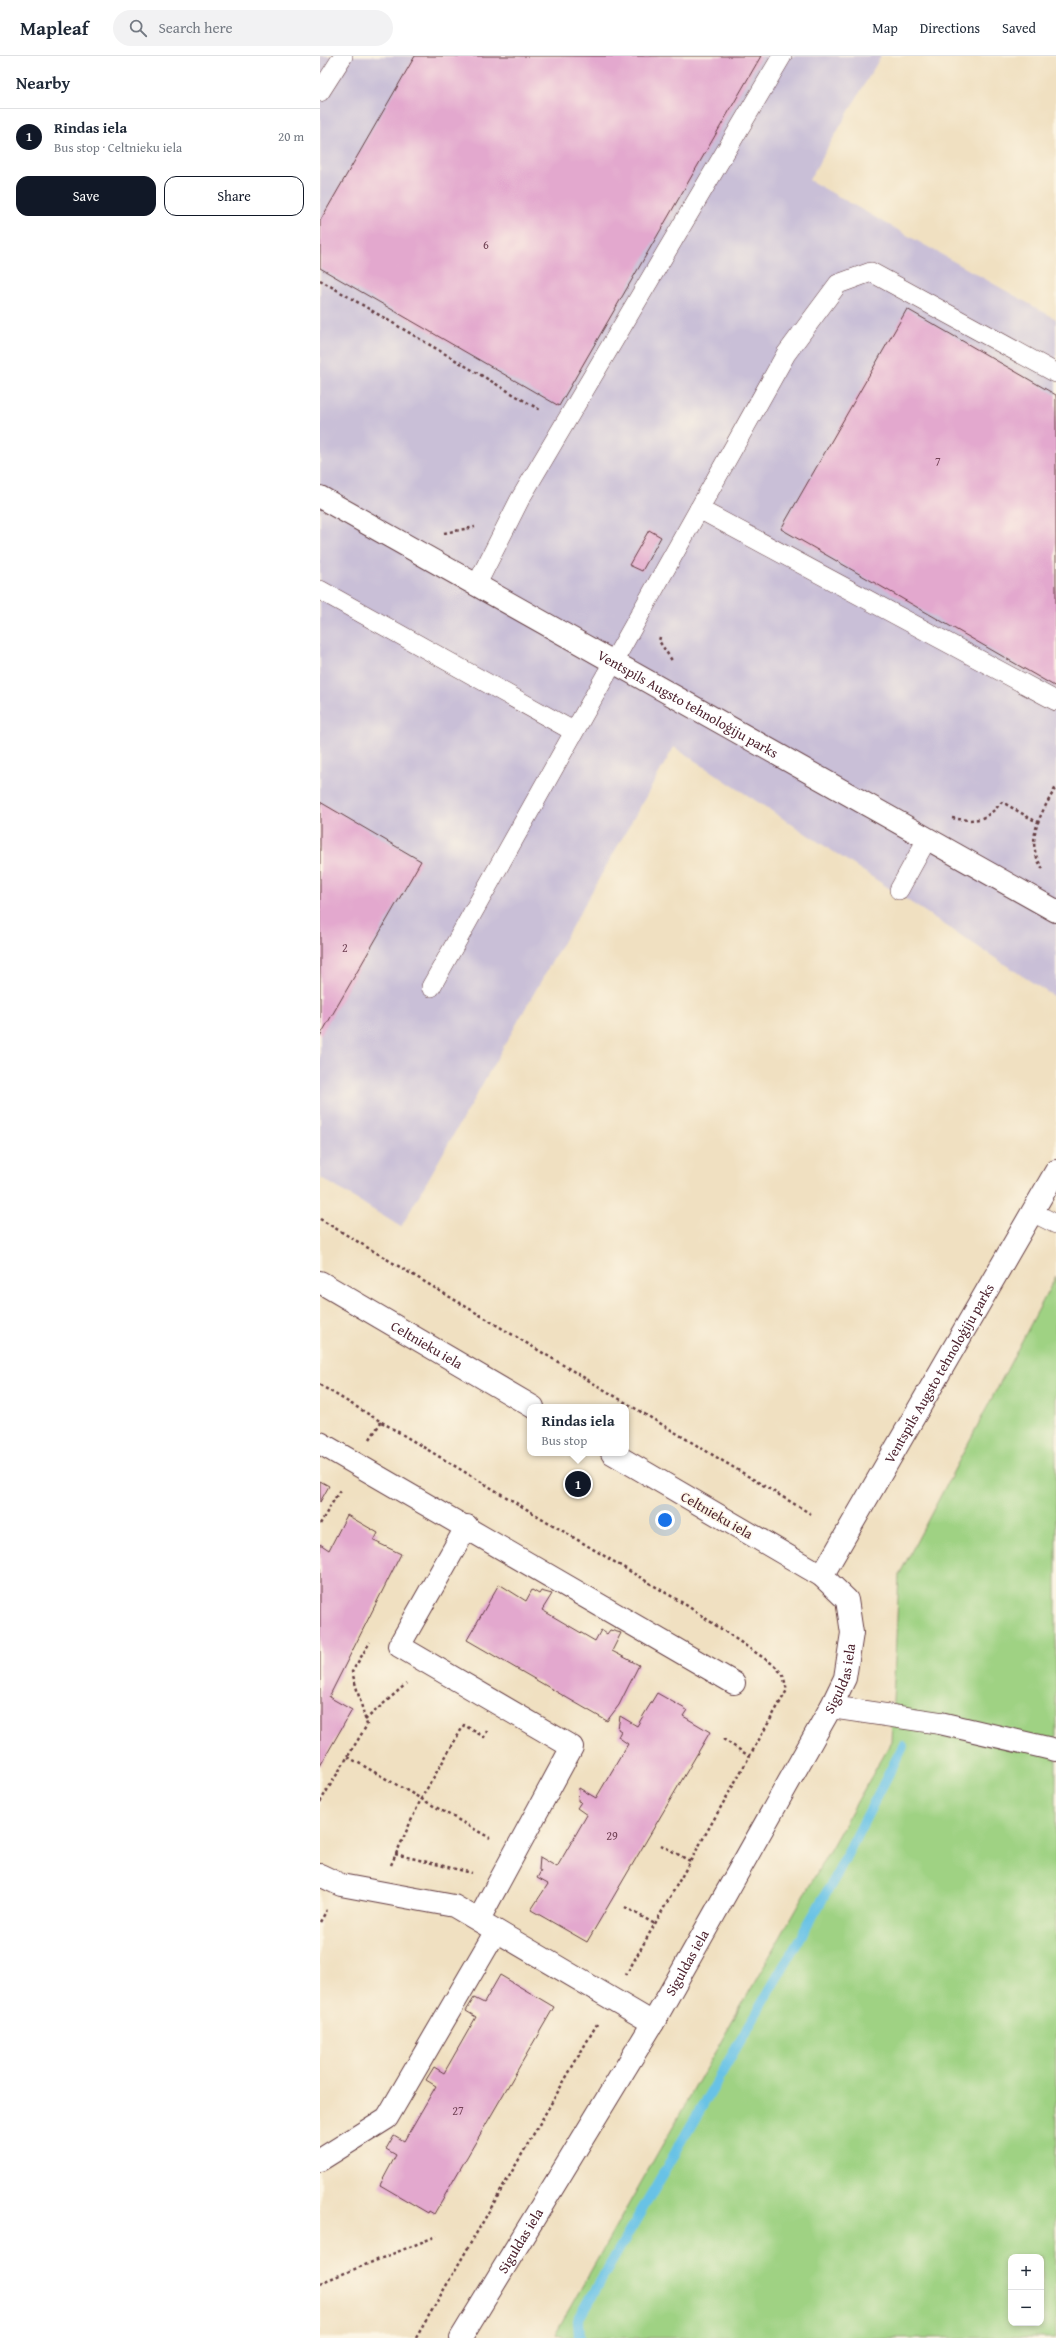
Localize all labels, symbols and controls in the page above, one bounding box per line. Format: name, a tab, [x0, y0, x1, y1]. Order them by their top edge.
search box	[113, 10, 393, 46]
text: Mapleaf	[20, 14, 89, 42]
icon: search	[127, 17, 149, 39]
text: Search here	[159, 17, 233, 38]
text: Map	[872, 18, 898, 38]
text: Directions	[920, 18, 980, 38]
text: Saved	[1002, 18, 1036, 38]
text: Nearby	[16, 70, 70, 95]
text: Rindas iela	[54, 117, 127, 138]
text: 1	[26, 127, 32, 146]
text: 20 m	[278, 127, 304, 146]
text: Bus stop · Celtnieku iela	[54, 138, 182, 157]
button: Save	[16, 176, 156, 216]
button: Share	[164, 176, 304, 216]
house number: 6	[483, 236, 489, 253]
house number: 7	[935, 453, 941, 470]
street label: Ventspils Augsto tehnoloģiju parks	[594, 645, 782, 763]
house number: 2	[342, 939, 348, 956]
street label: Ventspils Augsto tehnoloģiju parks	[879, 1280, 999, 1467]
street label: Celtnieku iela	[387, 1316, 467, 1374]
popup	[527, 1404, 629, 1456]
text: Rindas iela	[541, 1410, 615, 1431]
text: Bus stop	[541, 1431, 587, 1450]
pin: 1	[565, 1469, 591, 1499]
street label: Celtnieku iela	[677, 1486, 757, 1544]
your location	[655, 1510, 675, 1530]
street label: Siguldas iela	[819, 1642, 860, 1717]
house number: 29	[606, 1827, 618, 1844]
street label: Siguldas iela	[660, 1926, 714, 2000]
house number: 27	[452, 2102, 464, 2119]
street label: Siguldas iela	[493, 2204, 548, 2277]
map controls	[1008, 2254, 1044, 2326]
button: +	[1008, 2254, 1044, 2290]
button: −	[1008, 2290, 1044, 2326]

